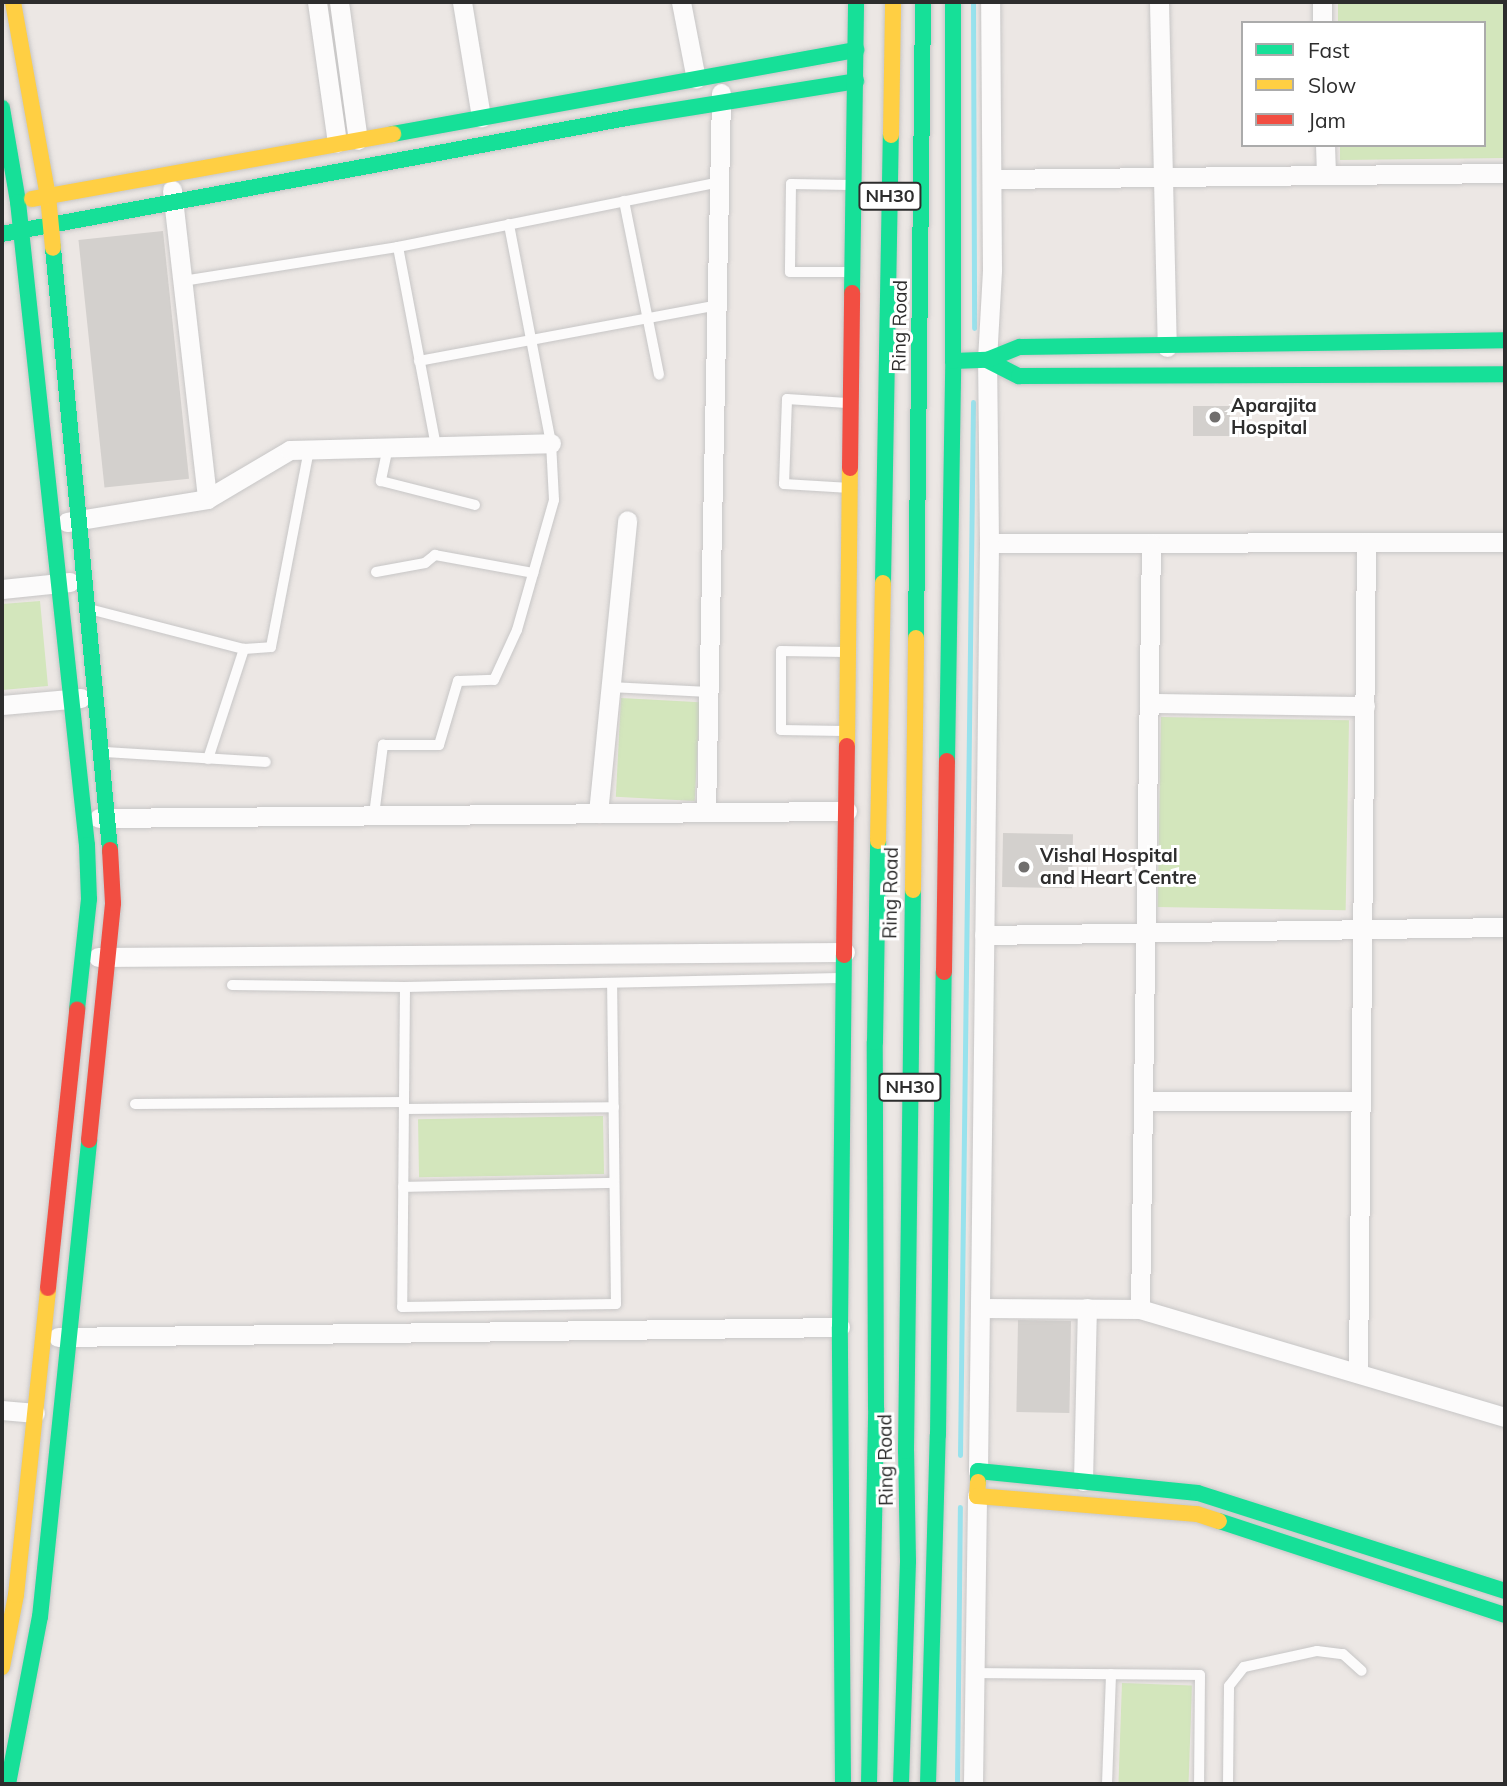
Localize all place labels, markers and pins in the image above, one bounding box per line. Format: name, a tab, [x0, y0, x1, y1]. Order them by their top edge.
place label: Aparajita Hospital	[1231, 395, 1317, 439]
marker: Aparajita Hospital	[1205, 407, 1225, 427]
place label: Vishal Hospital and Heart Centre	[1040, 845, 1197, 889]
marker: Vishal Hospital and Heart Centre	[1014, 857, 1034, 877]

